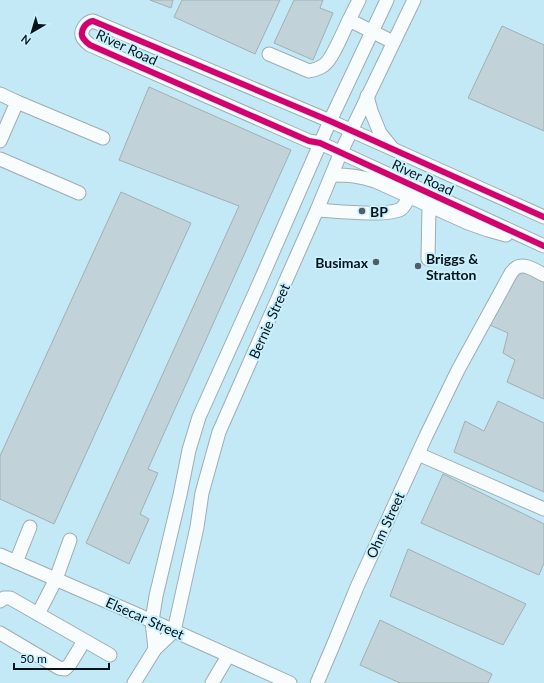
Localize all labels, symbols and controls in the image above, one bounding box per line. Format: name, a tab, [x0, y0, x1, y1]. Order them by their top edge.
north arrow	[12, 12, 52, 52]
street label: River Road	[94, 25, 160, 69]
text: N	[18, 33, 33, 48]
street label: River Road	[390, 155, 456, 199]
place label: BP	[370, 203, 388, 220]
marker: BP	[357, 206, 367, 216]
place label: Briggs & Stratton	[426, 250, 479, 283]
place label: Busimax	[315, 254, 369, 271]
marker: Busimax	[371, 257, 381, 267]
marker: Briggs & Stratton	[413, 261, 423, 271]
street label: Bernie Street	[245, 281, 293, 361]
street label: Ohm Street	[362, 489, 408, 561]
street label: Elsecar Street	[103, 593, 187, 643]
scale bar	[14, 645, 109, 671]
text: 50 m	[20, 651, 47, 666]

